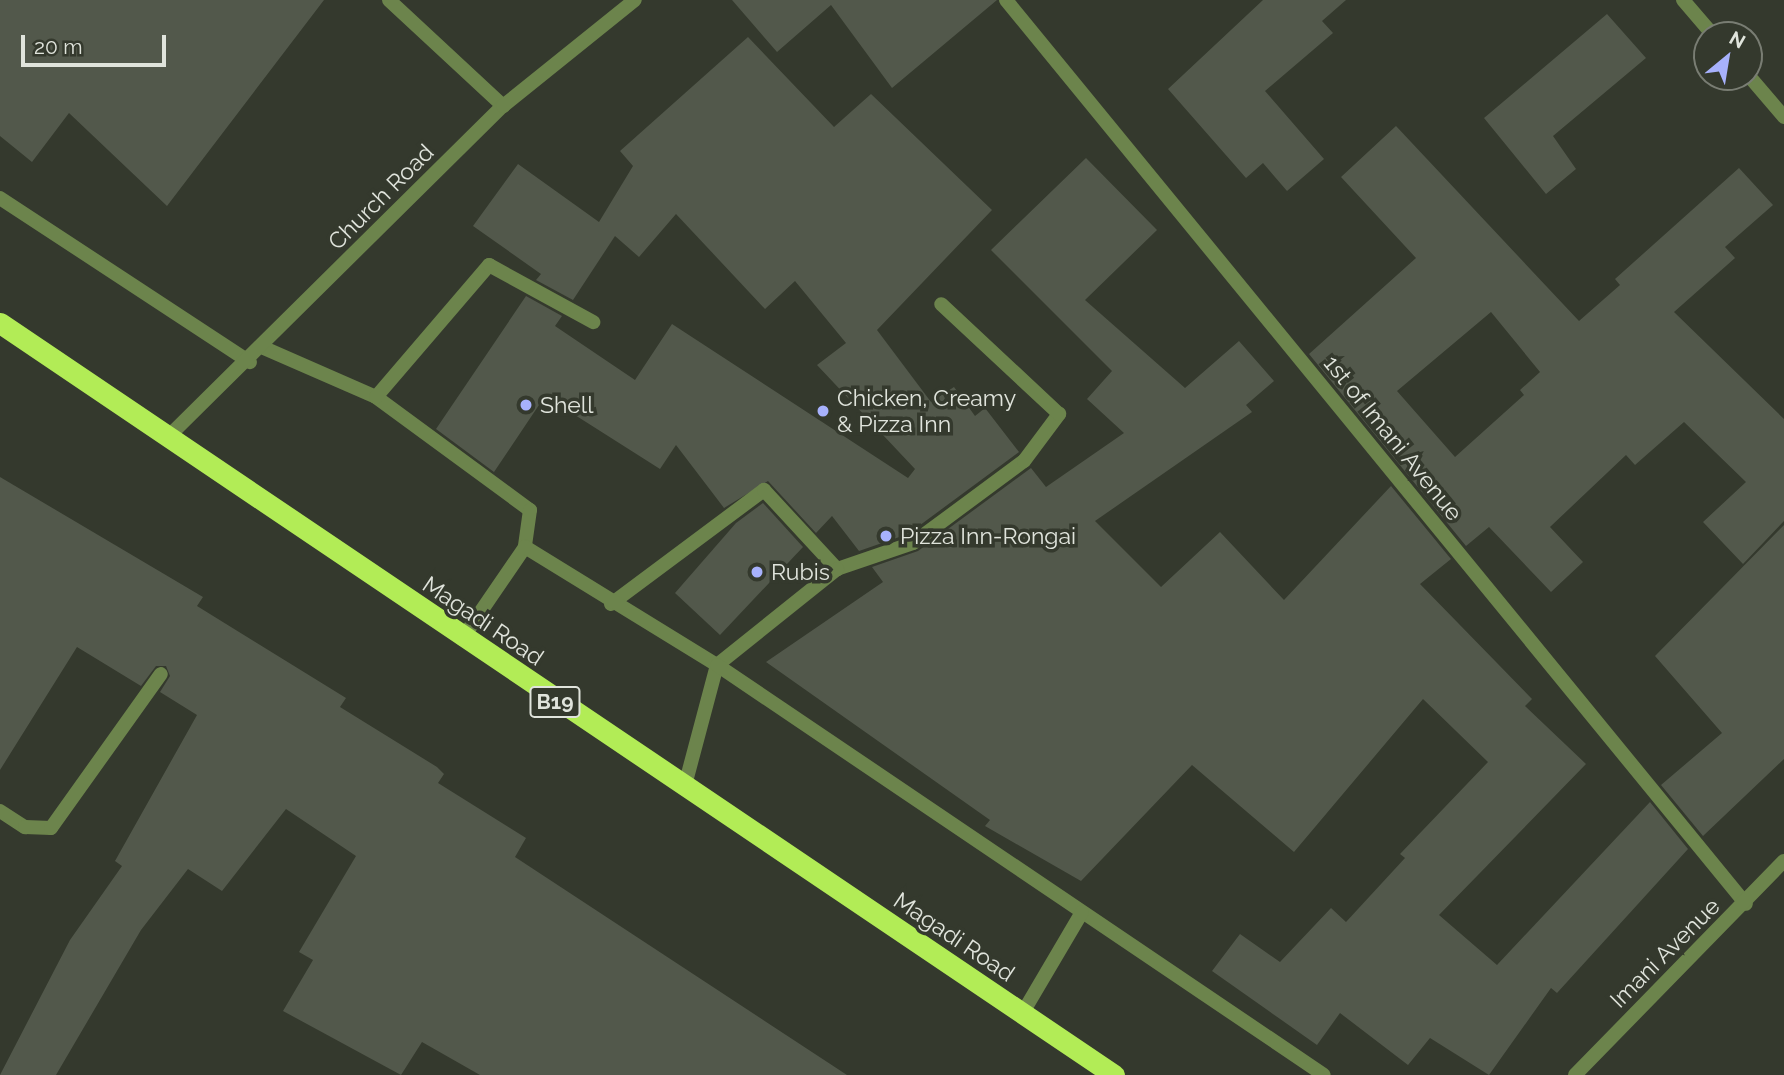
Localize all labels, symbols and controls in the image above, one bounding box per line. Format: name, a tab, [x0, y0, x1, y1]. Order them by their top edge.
scale bar	[24, 21, 170, 65]
north arrow	[1693, 21, 1763, 91]
text: N	[1726, 26, 1749, 53]
text: 20 m	[34, 34, 82, 59]
street label: Church Road	[323, 139, 439, 255]
street label: 1st of Imani Avenue	[1318, 349, 1468, 527]
place label: Chicken, Creamy & Pizza Inn	[837, 384, 1016, 438]
place label: Shell	[540, 391, 593, 419]
marker: Shell	[518, 397, 534, 413]
marker: Chicken, Creamy & Pizza Inn	[815, 403, 831, 419]
place label: Pizza Inn-Rongai	[900, 522, 1076, 550]
marker: Pizza Inn-Rongai	[878, 528, 894, 544]
place label: Rubis	[771, 558, 830, 586]
marker: Rubis	[749, 564, 765, 580]
street label: Magadi Road	[417, 571, 549, 671]
road number: B19	[529, 684, 581, 720]
street label: Magadi Road	[888, 887, 1020, 987]
street label: Imani Avenue	[1604, 892, 1726, 1014]

